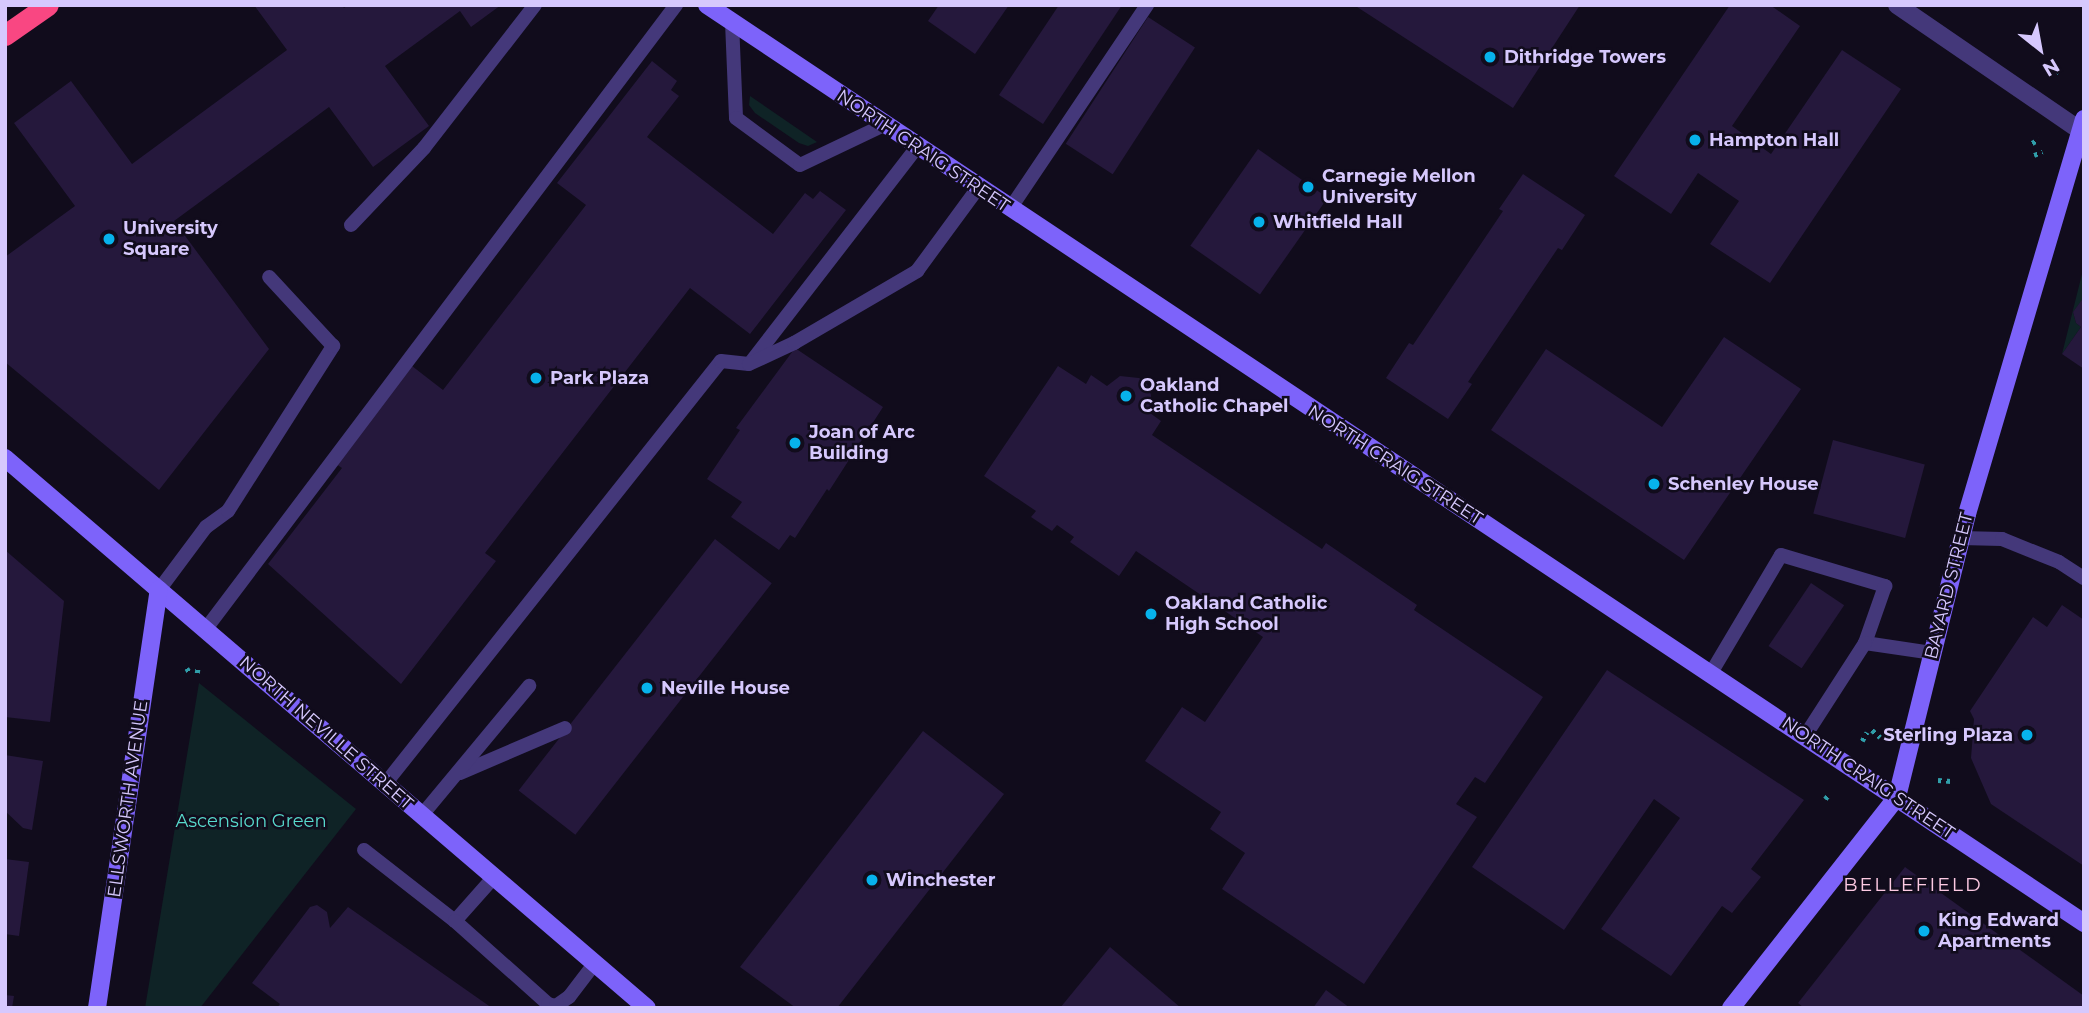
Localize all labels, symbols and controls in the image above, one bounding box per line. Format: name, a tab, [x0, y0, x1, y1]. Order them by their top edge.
north arrow	[2005, 14, 2075, 84]
place label: Dithridge Towers	[1504, 46, 1666, 68]
marker: Dithridge Towers	[1482, 49, 1498, 65]
text: N	[2039, 54, 2064, 81]
street label: NORTH CRAIG STREET	[833, 85, 1013, 217]
place label: Hampton Hall	[1709, 129, 1839, 151]
marker: Hampton Hall	[1687, 132, 1703, 148]
place label: Carnegie Mellon University	[1322, 166, 1476, 208]
marker: Carnegie Mellon University	[1300, 179, 1316, 195]
place label: Whitfield Hall	[1273, 211, 1403, 233]
marker: Whitfield Hall	[1251, 214, 1267, 230]
place label: University Square	[123, 218, 218, 260]
marker: University Square	[101, 231, 117, 247]
place label: Park Plaza	[550, 367, 649, 389]
marker: Park Plaza	[528, 370, 544, 386]
place label: Oakland Catholic Chapel	[1140, 375, 1289, 418]
marker: Oakland Catholic Chapel	[1118, 388, 1134, 404]
street label: NORTH CRAIG STREET	[1304, 400, 1486, 530]
place label: Joan of Arc Building	[809, 422, 915, 464]
marker: Joan of Arc Building	[787, 435, 803, 451]
place label: Schenley House	[1668, 473, 1819, 495]
marker: Schenley House	[1646, 476, 1662, 492]
street label: BAYARD STREET	[1920, 510, 1978, 662]
place label: Oakland Catholic High School	[1165, 593, 1327, 636]
marker: Oakland Catholic High School	[1143, 606, 1159, 622]
street label: NORTH NEVILLE STREET	[235, 652, 417, 814]
place label: Neville House	[661, 677, 790, 699]
marker: Neville House	[639, 680, 655, 696]
street label: ELLSWORTH AVENUE	[103, 699, 153, 899]
street label: NORTH CRAIG STREET	[1778, 712, 1958, 844]
place label: Sterling Plaza	[1883, 724, 2013, 746]
marker: Sterling Plaza	[2019, 727, 2035, 743]
park label: Ascension Green	[175, 810, 327, 832]
place label: Winchester	[886, 869, 995, 891]
marker: Winchester	[864, 872, 880, 888]
district label: BELLEFIELD	[1845, 874, 1981, 896]
place label: King Edward Apartments	[1938, 910, 2059, 953]
marker: King Edward Apartments	[1916, 923, 1932, 939]

